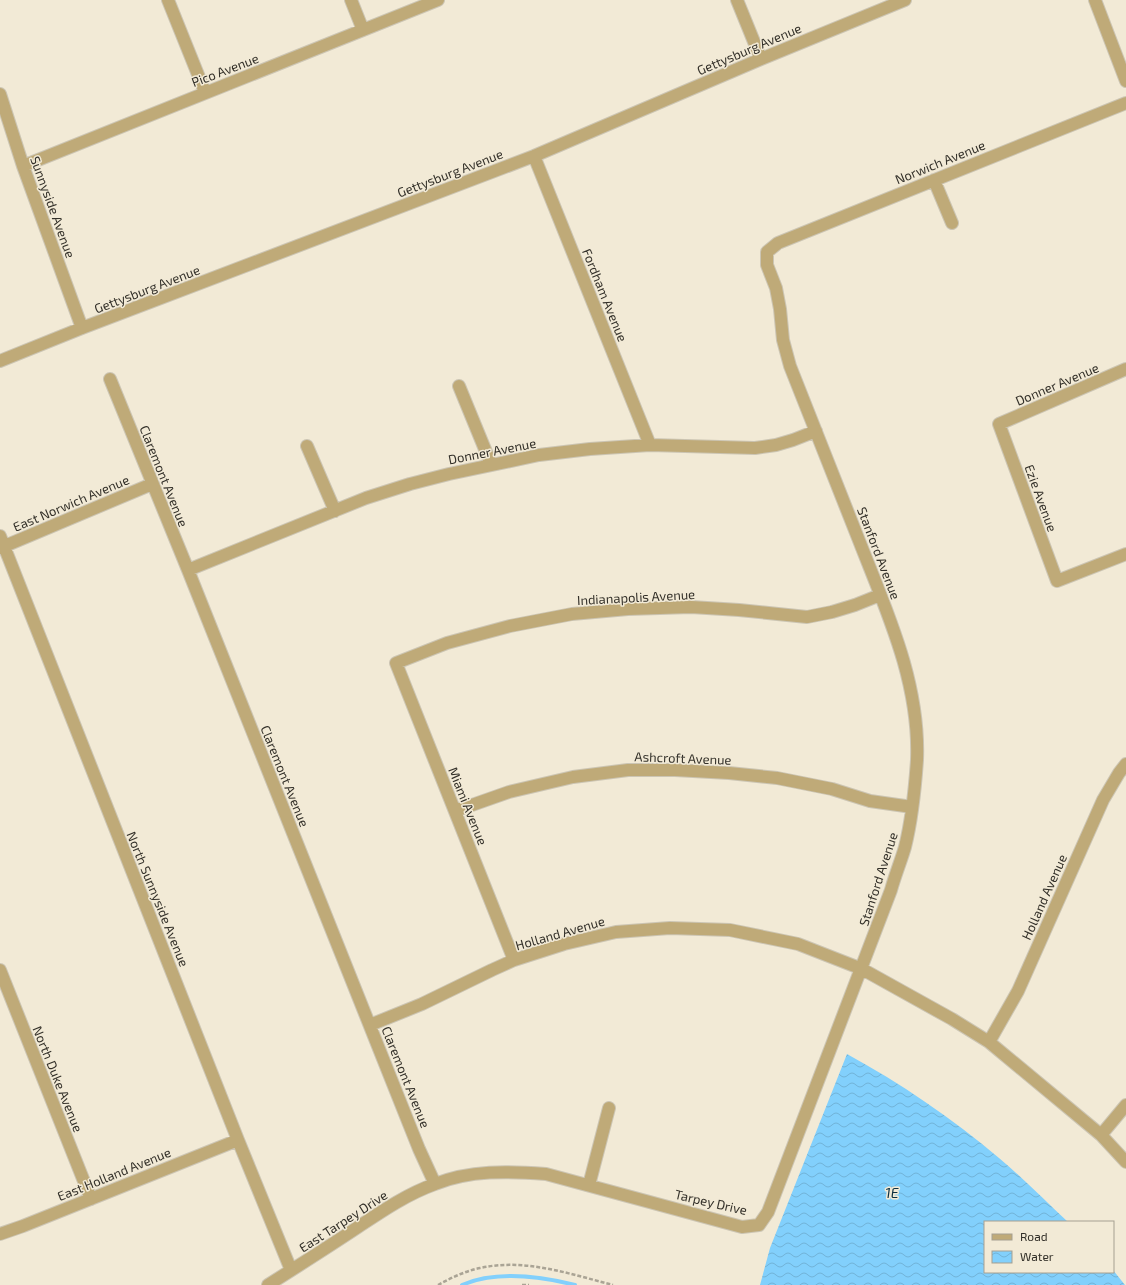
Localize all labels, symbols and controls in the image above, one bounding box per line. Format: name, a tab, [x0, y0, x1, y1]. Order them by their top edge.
street label: Gettysburg Avenue	[694, 20, 804, 78]
street label: Pico Avenue	[189, 50, 261, 90]
street label: Norwich Avenue	[893, 137, 987, 187]
street label: Gettysburg Avenue	[395, 145, 505, 201]
street label: Sunnyside Avenue	[27, 154, 79, 260]
street label: Fordham Avenue	[579, 246, 631, 344]
street label: Gettysburg Avenue	[92, 261, 202, 317]
street label: Donner Avenue	[1013, 359, 1101, 409]
street label: Claremont Avenue	[136, 423, 192, 529]
street label: Donner Avenue	[447, 435, 537, 467]
street label: Ezie Avenue	[1021, 462, 1061, 534]
street label: East Norwich Avenue	[11, 471, 132, 535]
street label: Stanford Avenue	[854, 504, 904, 602]
street label: Indianapolis Avenue	[577, 586, 695, 608]
street label: Claremont Avenue	[257, 723, 313, 829]
street label: Ashcroft Avenue	[634, 748, 732, 768]
street label: Miami Avenue	[445, 765, 491, 847]
street label: North Sunnyside Avenue	[124, 829, 192, 969]
street label: Stanford Avenue	[855, 830, 901, 928]
street label: Holland Avenue	[1018, 852, 1070, 942]
street label: Holland Avenue	[514, 913, 606, 953]
street label: North Duke Avenue	[29, 1024, 87, 1134]
street label: Claremont Avenue	[378, 1024, 434, 1130]
street label: East Holland Avenue	[55, 1144, 173, 1204]
water label: 1E	[885, 1184, 899, 1201]
street label: East Tarpey Drive	[296, 1186, 390, 1256]
street label: Tarpey Drive	[673, 1186, 749, 1218]
legend	[984, 1221, 1114, 1273]
text: Road	[1020, 1229, 1048, 1243]
text: Water	[1020, 1249, 1054, 1263]

